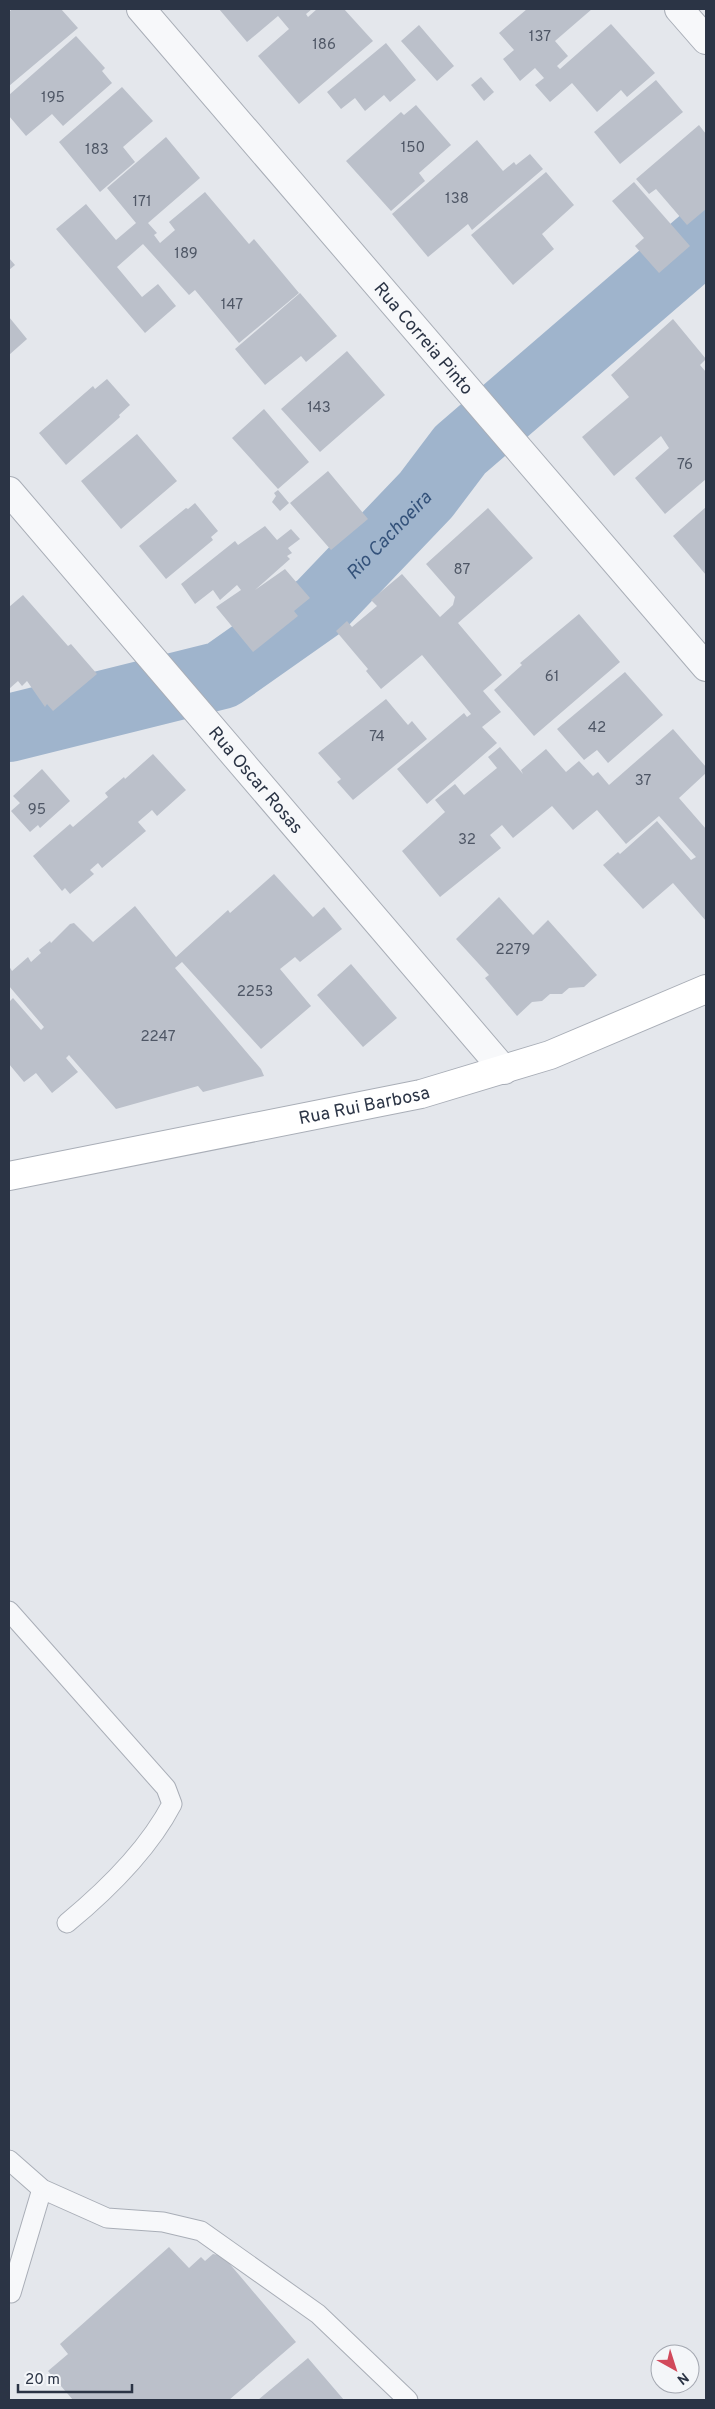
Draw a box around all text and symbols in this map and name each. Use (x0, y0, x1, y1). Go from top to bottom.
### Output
house number: 137 (529, 28, 551, 47)
house number: 186 (312, 36, 336, 55)
house number: 195 (41, 89, 65, 108)
house number: 150 (401, 139, 425, 158)
house number: 183 (85, 141, 109, 160)
house number: 138 (445, 190, 469, 209)
house number: 171 (132, 193, 152, 212)
house number: 189 (174, 245, 198, 264)
street label: Rua Correia Pinto (368, 278, 477, 400)
house number: 147 (221, 296, 243, 315)
house number: 143 (307, 399, 331, 418)
house number: 76 (677, 456, 693, 475)
water label: Rio Cachoeira (342, 486, 438, 585)
house number: 87 (454, 561, 471, 580)
house number: 61 (545, 668, 559, 687)
house number: 42 (588, 719, 606, 738)
street label: Rua Oscar Rosas (203, 722, 307, 839)
house number: 74 (369, 728, 385, 747)
house number: 37 (635, 772, 652, 791)
house number: 95 (28, 801, 46, 820)
house number: 32 (458, 831, 476, 850)
house number: 2279 (496, 941, 531, 960)
house number: 2253 (237, 983, 273, 1002)
house number: 2247 (140, 1028, 176, 1047)
street label: Rua Rui Barbosa (297, 1082, 433, 1131)
north arrow (650, 2344, 700, 2394)
scale bar (18, 2362, 131, 2394)
text: N (673, 2368, 691, 2388)
text: 20 m (25, 2371, 60, 2390)

